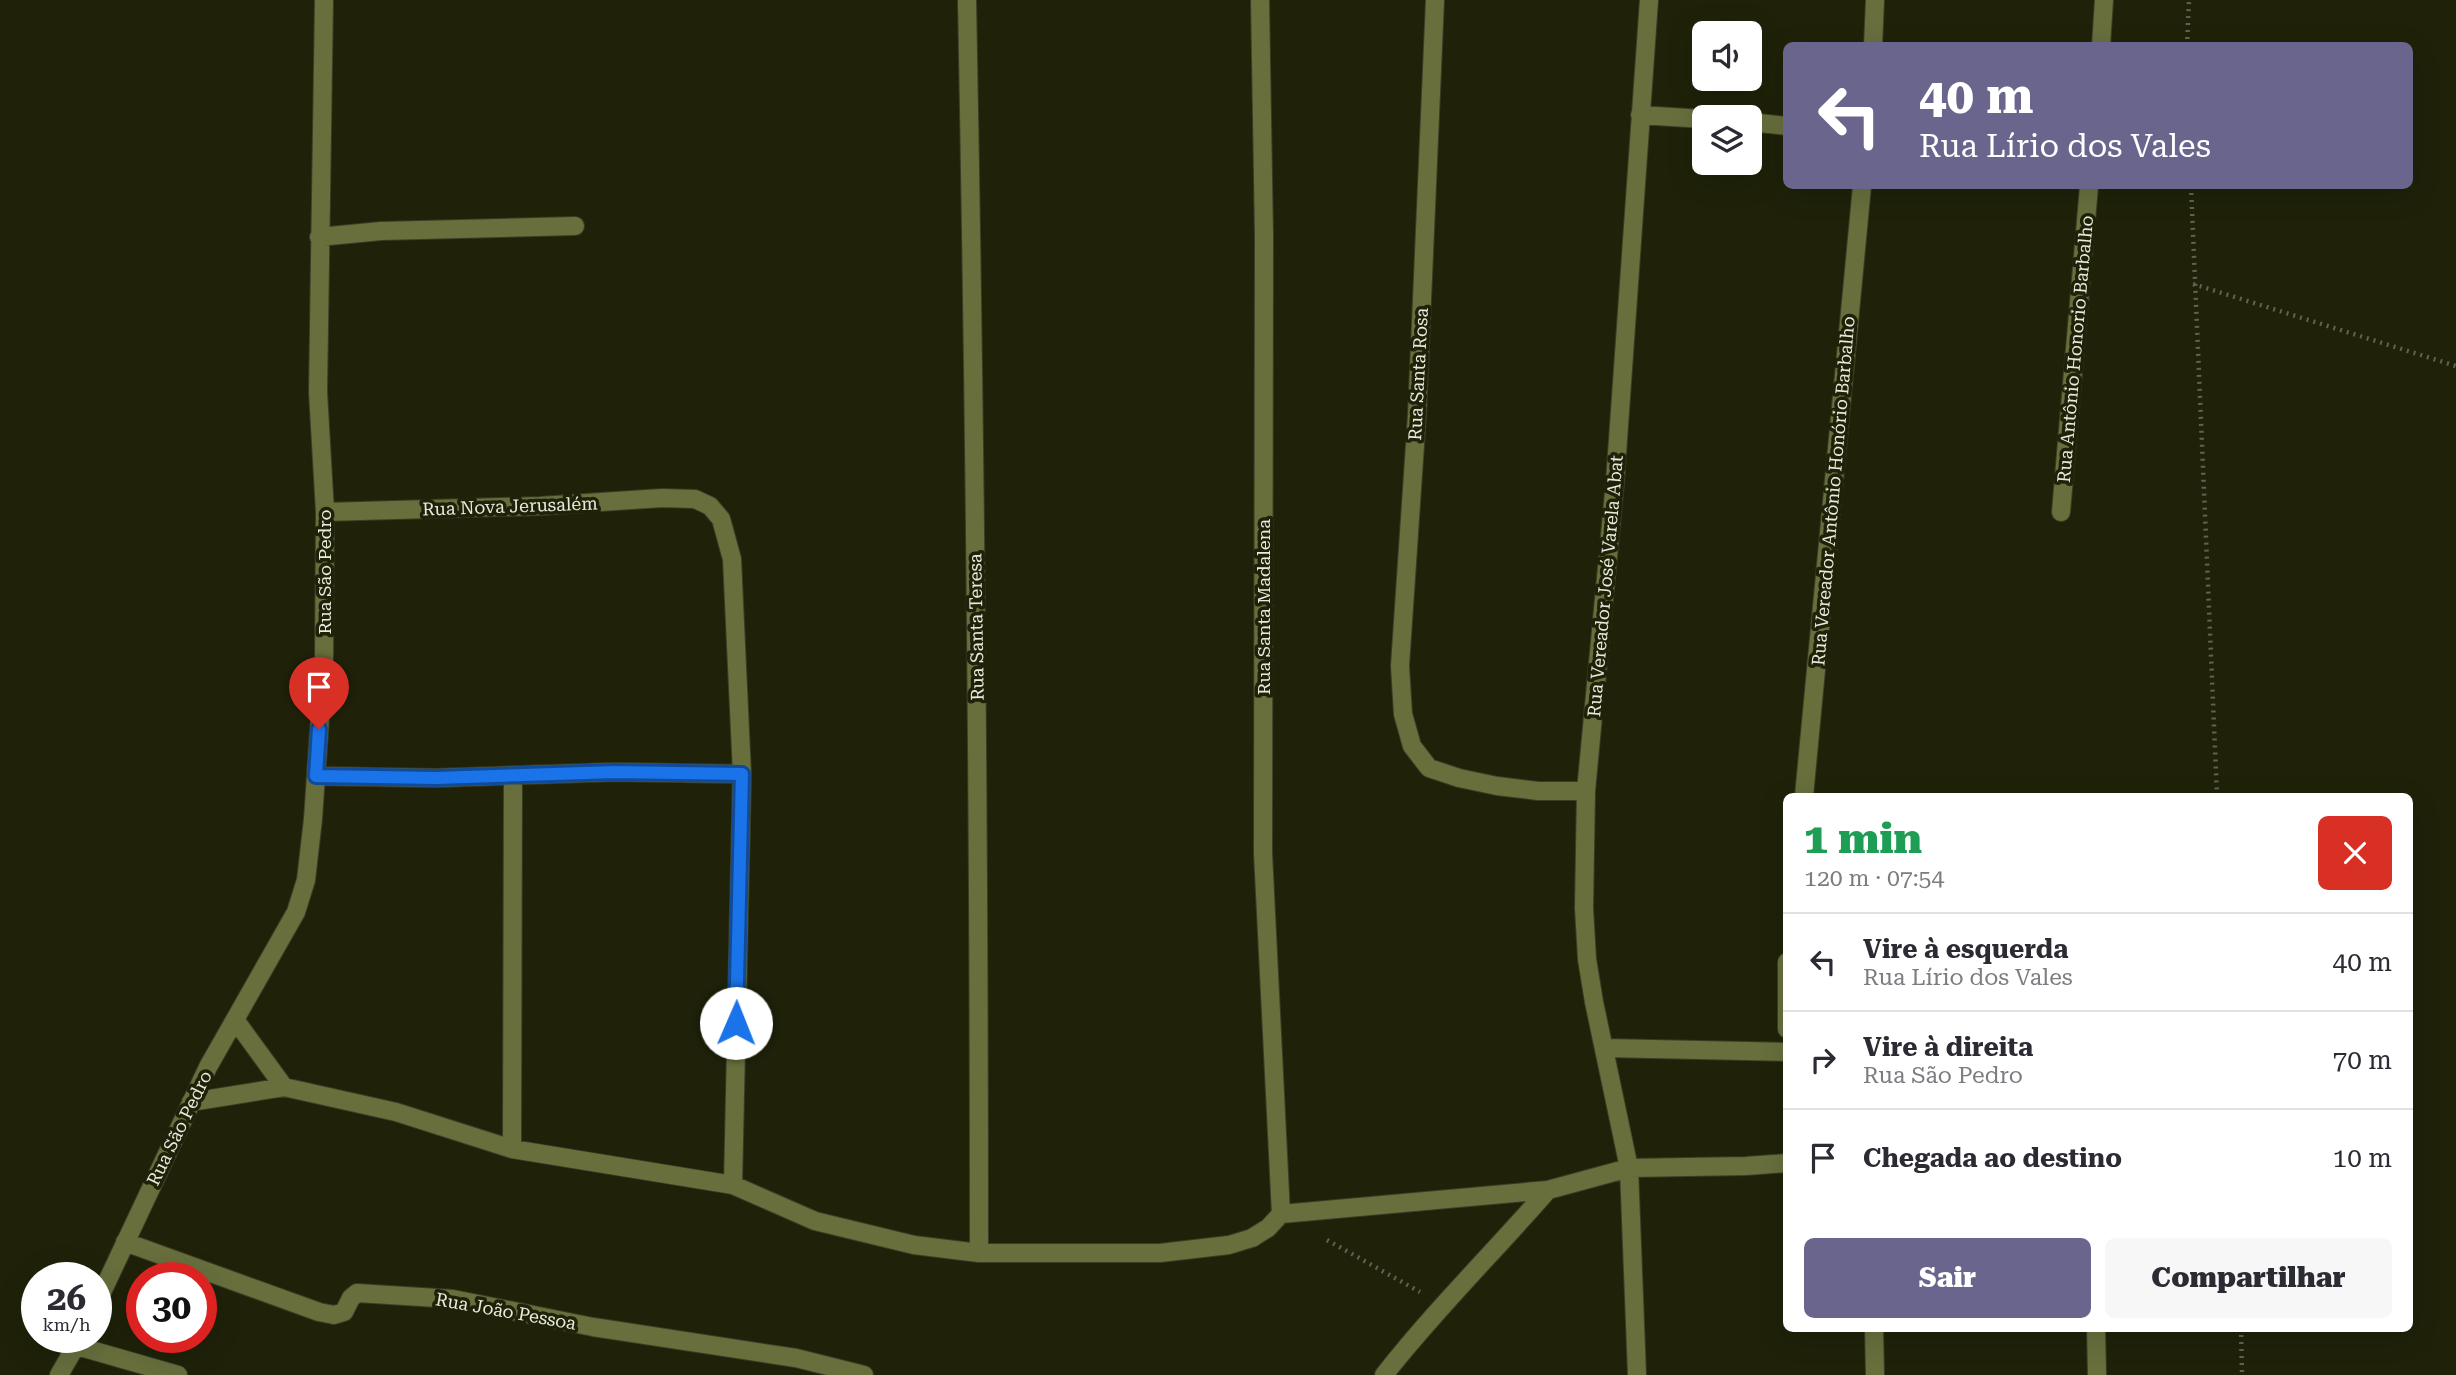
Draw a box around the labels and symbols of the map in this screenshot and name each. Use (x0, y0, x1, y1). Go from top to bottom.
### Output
street label: Rua Antônio Honorio Barbalho (2053, 214, 2097, 484)
street label: Rua Santa Rosa (1404, 307, 1432, 441)
street label: Rua Vereador Antônio Honório Barbalho (1807, 315, 1859, 667)
street label: Rua Vereador José Varela Abat (1583, 454, 1627, 718)
street label: Rua Nova Jerusalém (422, 492, 598, 520)
street label: Rua São Pedro (314, 509, 335, 635)
street label: Rua Santa Madalena (1253, 519, 1274, 695)
street label: Rua Santa Teresa (964, 553, 988, 701)
pin (289, 657, 349, 729)
position arrow (699, 986, 773, 1060)
street label: Rua São Pedro (142, 1067, 216, 1189)
speed limit sign: 30 (126, 1262, 217, 1353)
street label: Rua João Pessoa (434, 1288, 578, 1334)

